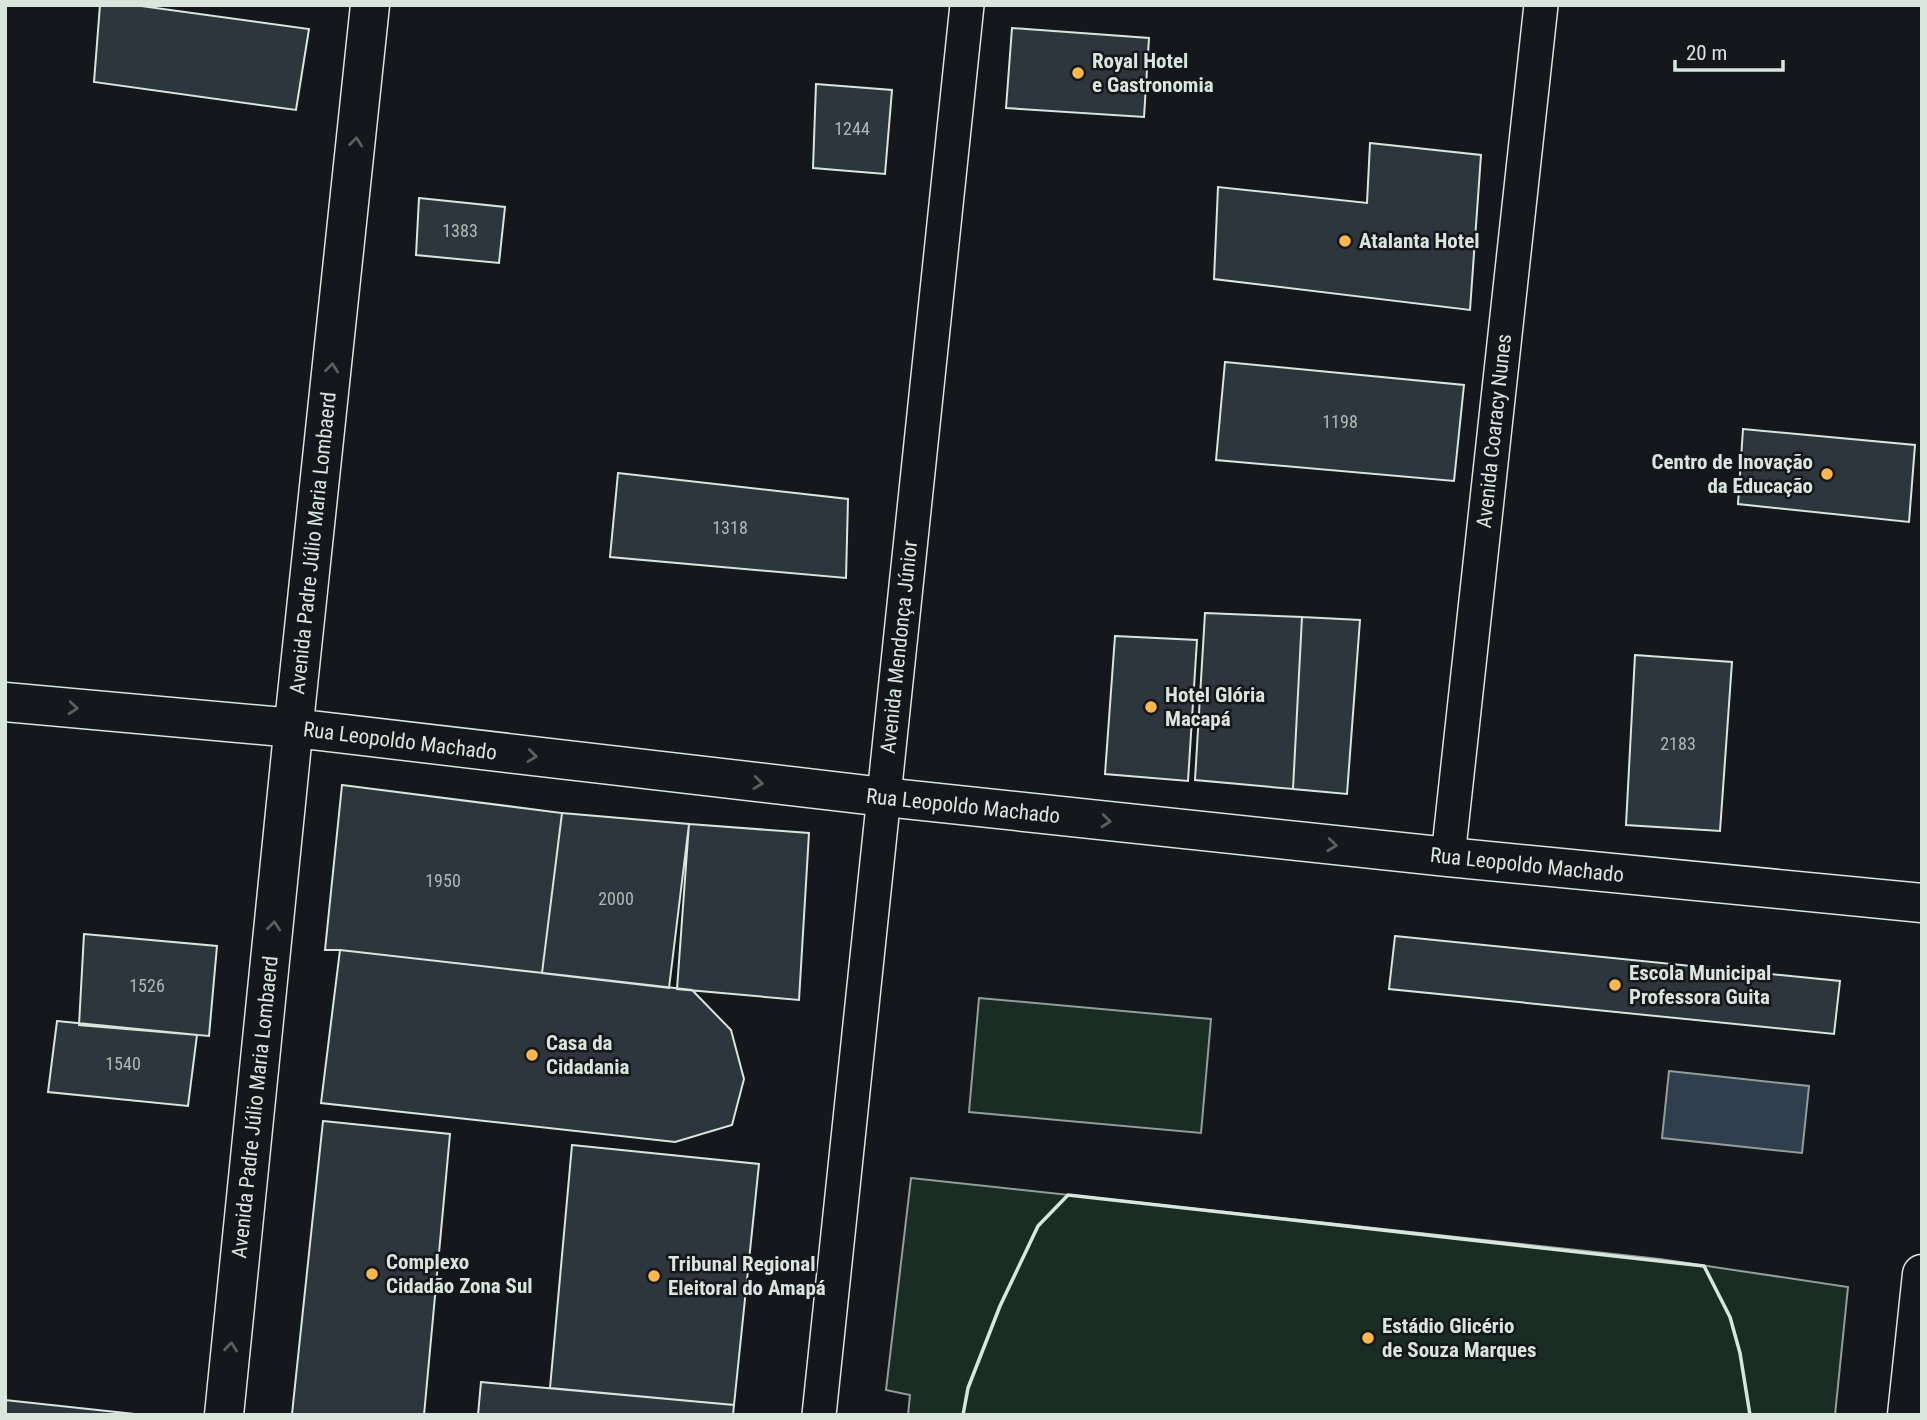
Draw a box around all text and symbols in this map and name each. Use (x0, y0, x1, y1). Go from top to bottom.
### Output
scale bar (1675, 28, 1784, 72)
text: 20 m (1686, 41, 1727, 65)
place label: Royal Hotel e Gastronomia (1092, 49, 1214, 97)
marker: Royal Hotel e Gastronomia (1070, 65, 1086, 81)
house number: 1244 (834, 118, 870, 139)
one-way arrow (348, 136, 363, 148)
house number: 1383 (442, 220, 478, 241)
place label: Atalanta Hotel (1359, 229, 1480, 253)
marker: Atalanta Hotel (1337, 233, 1353, 249)
street label: Avenida Coaracy Nunes (1472, 333, 1516, 529)
one-way arrow (324, 362, 339, 374)
street label: Avenida Padre Júlio Maria Lombaerd (285, 391, 341, 695)
house number: 1198 (1322, 411, 1358, 432)
place label: Centro de Inovação da Educação (1652, 450, 1813, 498)
marker: Centro de Inovação da Educação (1819, 466, 1835, 482)
house number: 1318 (712, 517, 748, 538)
street label: Avenida Mendonça Júnior (876, 539, 922, 755)
place label: Hotel Glória Macapá (1165, 683, 1265, 731)
marker: Hotel Glória Macapá (1143, 699, 1159, 715)
one-way arrow (67, 701, 79, 716)
street label: Rua Leopoldo Machado (302, 717, 498, 765)
house number: 2183 (1660, 733, 1696, 754)
one-way arrow (526, 749, 538, 764)
one-way arrow (752, 775, 764, 790)
street label: Rua Leopoldo Machado (865, 784, 1061, 828)
one-way arrow (1101, 813, 1112, 828)
one-way arrow (1326, 837, 1338, 852)
street label: Rua Leopoldo Machado (1429, 843, 1625, 887)
house number: 1950 (425, 870, 461, 891)
house number: 2000 (598, 888, 634, 909)
one-way arrow (266, 920, 281, 931)
street label: Avenida Padre Júlio Maria Lombaerd (227, 955, 283, 1259)
place label: Escola Municipal Professora Guita (1629, 961, 1771, 1009)
house number: 1526 (129, 975, 165, 996)
marker: Escola Municipal Professora Guita (1607, 977, 1623, 993)
place label: Casa da Cidadania (546, 1031, 629, 1079)
marker: Casa da Cidadania (524, 1047, 540, 1063)
house number: 1540 (105, 1053, 141, 1074)
place label: Complexo Cidadão Zona Sul (386, 1250, 533, 1298)
place label: Tribunal Regional Eleitoral do Amapá (668, 1252, 826, 1300)
marker: Complexo Cidadão Zona Sul (364, 1266, 380, 1282)
marker: Tribunal Regional Eleitoral do Amapá (646, 1268, 662, 1284)
place label: Estádio Glicério de Souza Marques (1382, 1314, 1537, 1362)
marker: Estádio Glicério de Souza Marques (1360, 1330, 1376, 1346)
one-way arrow (223, 1341, 238, 1353)

